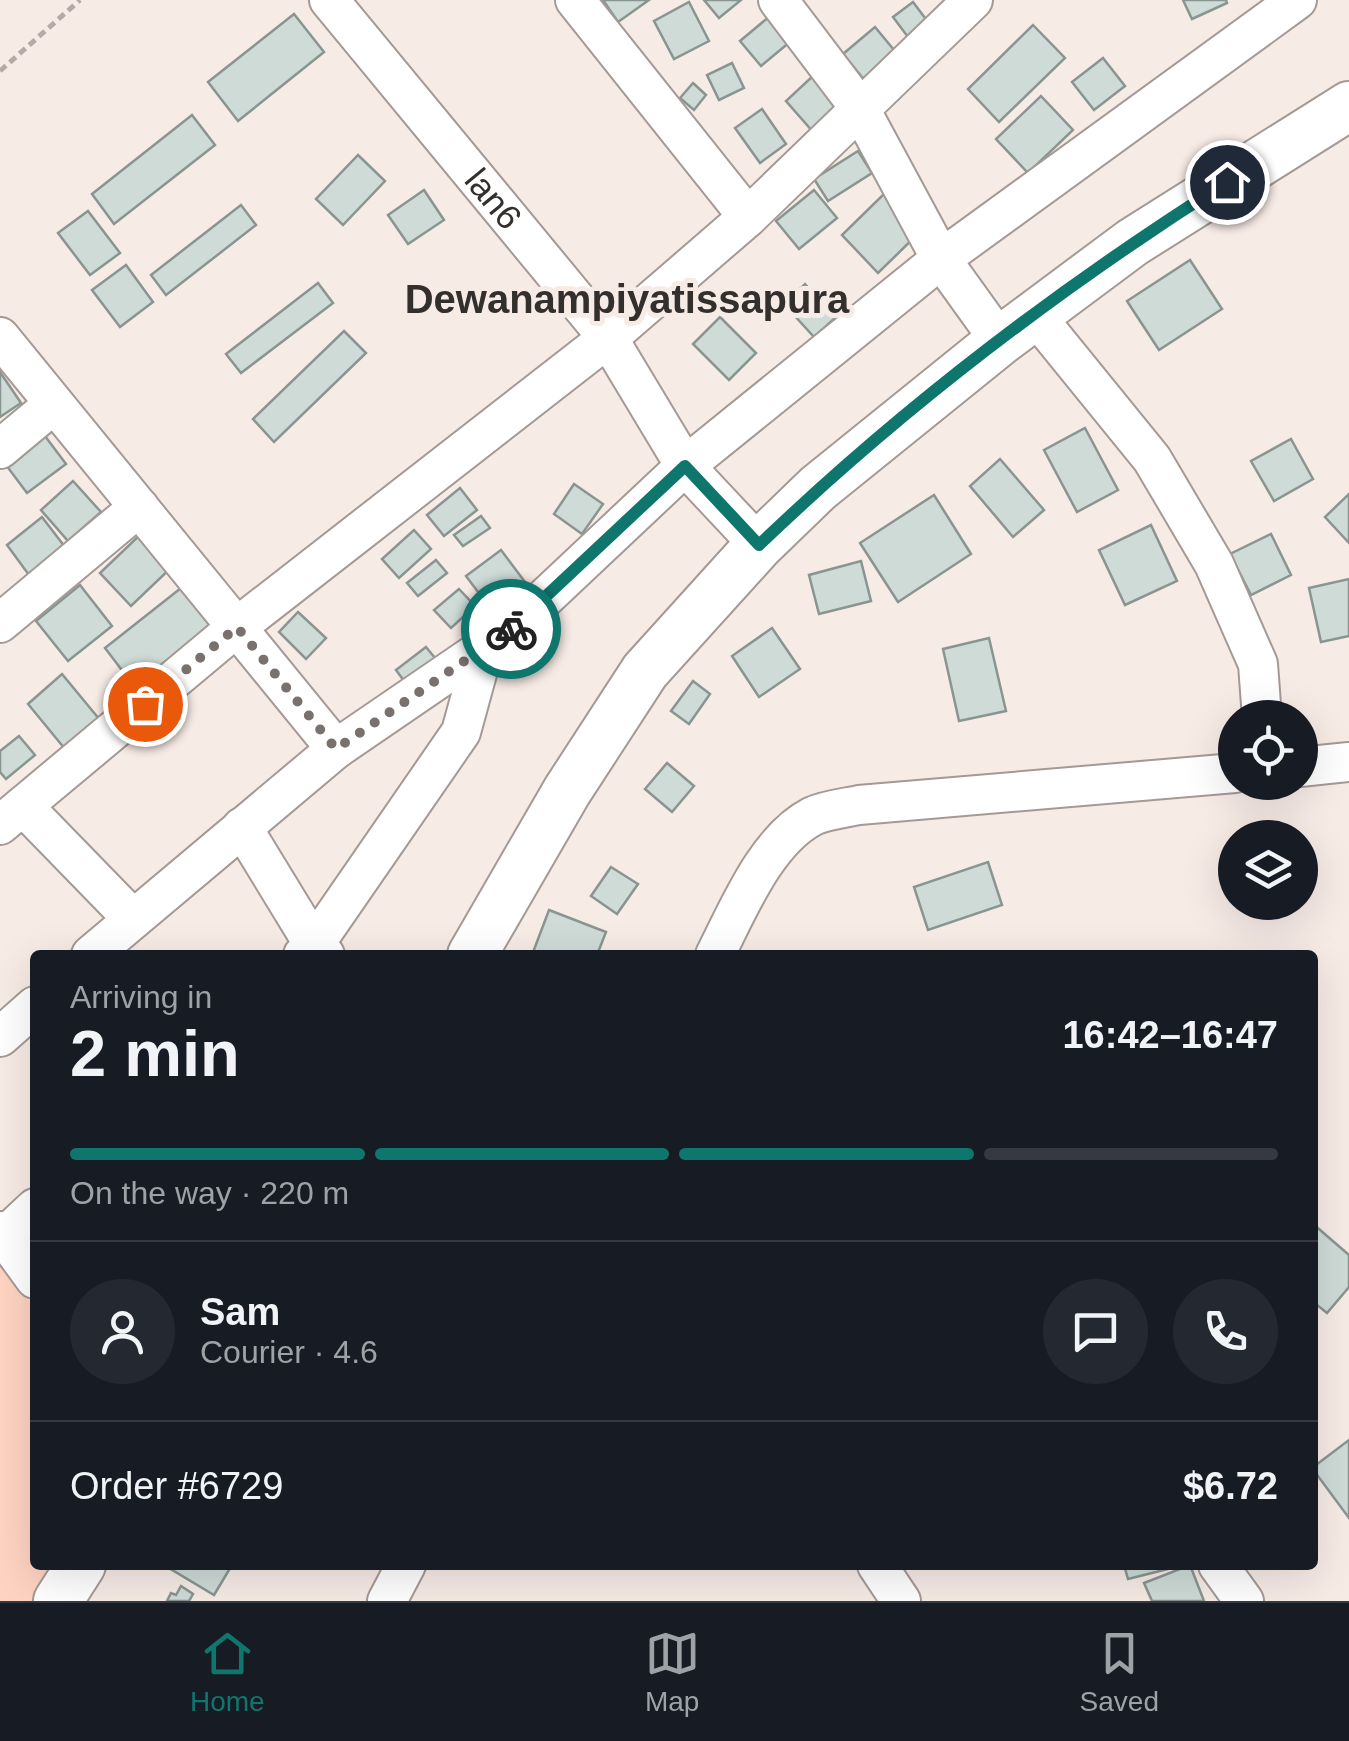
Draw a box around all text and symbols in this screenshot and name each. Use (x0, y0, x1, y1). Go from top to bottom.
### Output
pin (1185, 140, 1270, 225)
icon: home (1200, 155, 1255, 210)
street label: lan6 (458, 161, 530, 237)
district label: Dewanampiyatissapura (405, 277, 850, 321)
courier (461, 579, 561, 679)
icon: bike (484, 602, 539, 657)
pin (103, 662, 188, 747)
icon: bag (118, 677, 173, 732)
map controls (1218, 700, 1318, 920)
button: locate (1218, 700, 1318, 800)
button: layers (1218, 820, 1318, 920)
text: Arriving in (70, 979, 212, 1015)
text: 16:42–16:47 (1062, 1014, 1278, 1056)
text: 2 min (70, 1017, 240, 1090)
text: On the way · 220 m (70, 1175, 349, 1211)
button: person (70, 1279, 175, 1384)
button: chat (1043, 1279, 1148, 1384)
button: phone (1173, 1279, 1278, 1384)
text: Sam (200, 1291, 280, 1333)
text: Courier · 4.6 (200, 1334, 378, 1370)
text: Order #6729 (70, 1465, 283, 1507)
text: $6.72 (1183, 1465, 1278, 1507)
tab: Home (190, 1626, 265, 1718)
tab: Map (645, 1626, 700, 1718)
tab: Saved (1080, 1626, 1159, 1718)

